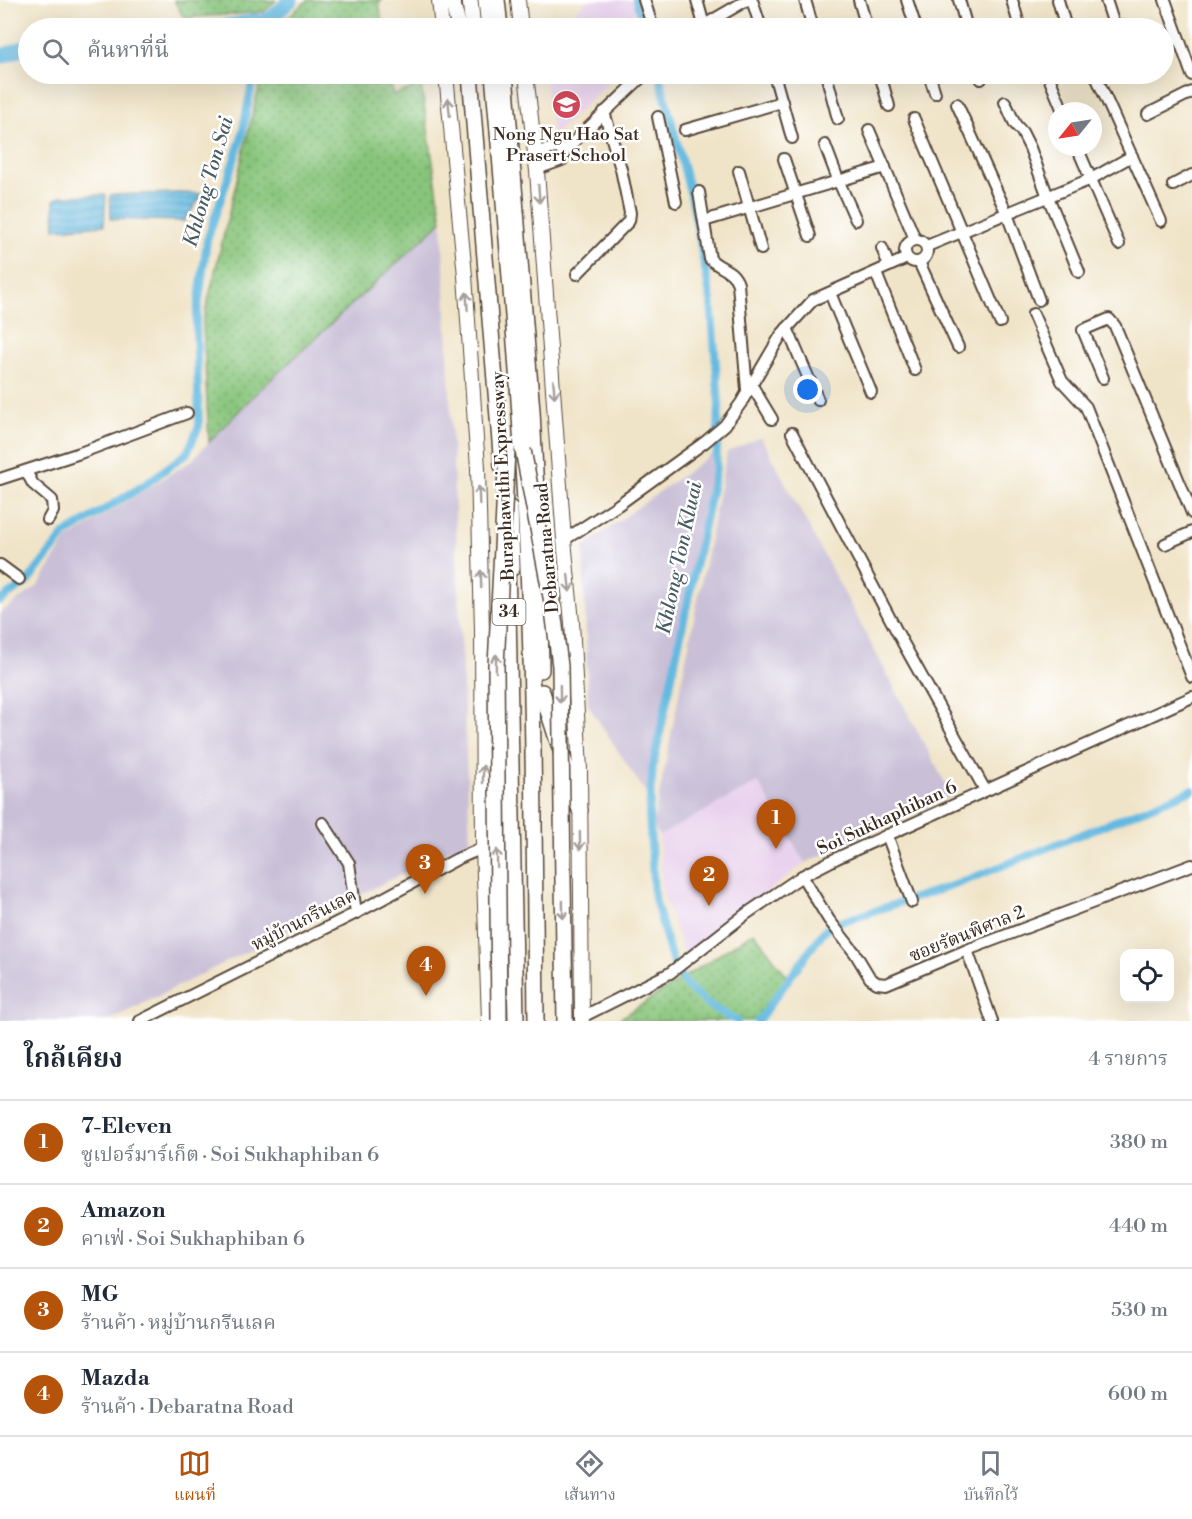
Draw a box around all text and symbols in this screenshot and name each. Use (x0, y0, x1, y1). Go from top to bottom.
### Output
search box (18, 18, 1174, 84)
icon: search (39, 35, 72, 68)
text: ค้นหาที่นี่ (87, 37, 169, 64)
school or university icon: Nong Ngu Hao Sat Prasert School (550, 89, 582, 121)
one-way arrow (443, 97, 454, 117)
north arrow (1048, 102, 1102, 156)
water label: Khlong Ton Sai (178, 113, 240, 250)
place label: Nong Ngu Hao Sat Prasert School (493, 123, 640, 167)
one-way arrow (534, 184, 545, 204)
one-way arrow (461, 291, 472, 311)
street label: Buraphawithi Expressway (486, 370, 520, 582)
your location (793, 375, 822, 404)
one-way arrow (549, 378, 560, 398)
water label: Khlong Ton Kluai (652, 479, 709, 637)
street label: Debaratna Road (530, 481, 564, 614)
one-way arrow (473, 486, 484, 506)
one-way arrow (476, 569, 487, 589)
one-way arrow (563, 573, 574, 593)
road number: 34 (492, 599, 526, 625)
one-way arrow (490, 653, 502, 673)
one-way arrow (554, 683, 566, 703)
one-way arrow (477, 764, 489, 784)
street label: Soi Sukhaphiban 6 (813, 775, 961, 860)
pin: 1 (756, 800, 796, 849)
one-way arrow (575, 830, 586, 850)
pin: 3 (406, 844, 444, 894)
one-way arrow (491, 848, 503, 868)
pin: 2 (690, 856, 728, 906)
street label: หมู่บ้านกรีนเลค (247, 884, 361, 956)
one-way arrow (557, 899, 569, 919)
street label: ซอยรัตนพิศาล 2 (906, 900, 1028, 968)
pin: 4 (406, 946, 446, 996)
map controls (1120, 949, 1174, 1003)
button: locate (1120, 949, 1174, 1003)
text: ใกล้เคียง (24, 1043, 123, 1075)
text: 4 รายการ (1088, 1047, 1168, 1072)
text: 7-Eleven (81, 1113, 172, 1140)
text: 1 (39, 1130, 48, 1155)
text: 380 m (1110, 1130, 1168, 1155)
text: ซูเปอร์มาร์เก็ต · Soi Sukhaphiban 6 (81, 1143, 379, 1168)
text: Amazon (81, 1197, 166, 1224)
text: 2 (37, 1214, 50, 1239)
text: 440 m (1109, 1214, 1168, 1239)
text: คาเฟ่ · Soi Sukhaphiban 6 (81, 1227, 305, 1252)
text: MG (81, 1281, 119, 1308)
text: 3 (37, 1298, 50, 1323)
text: 530 m (1111, 1298, 1168, 1323)
text: ร้านค้า · หมู่บ้านกรีนเลค (81, 1311, 276, 1336)
text: Mazda (81, 1365, 150, 1392)
text: 4 (37, 1382, 50, 1407)
text: 600 m (1108, 1382, 1168, 1407)
text: ร้านค้า · Debaratna Road (81, 1395, 294, 1420)
tab: แผนที่ (174, 1447, 216, 1509)
tab: เส้นทาง (564, 1447, 616, 1509)
tab: บันทึกไว้ (964, 1447, 1018, 1509)

